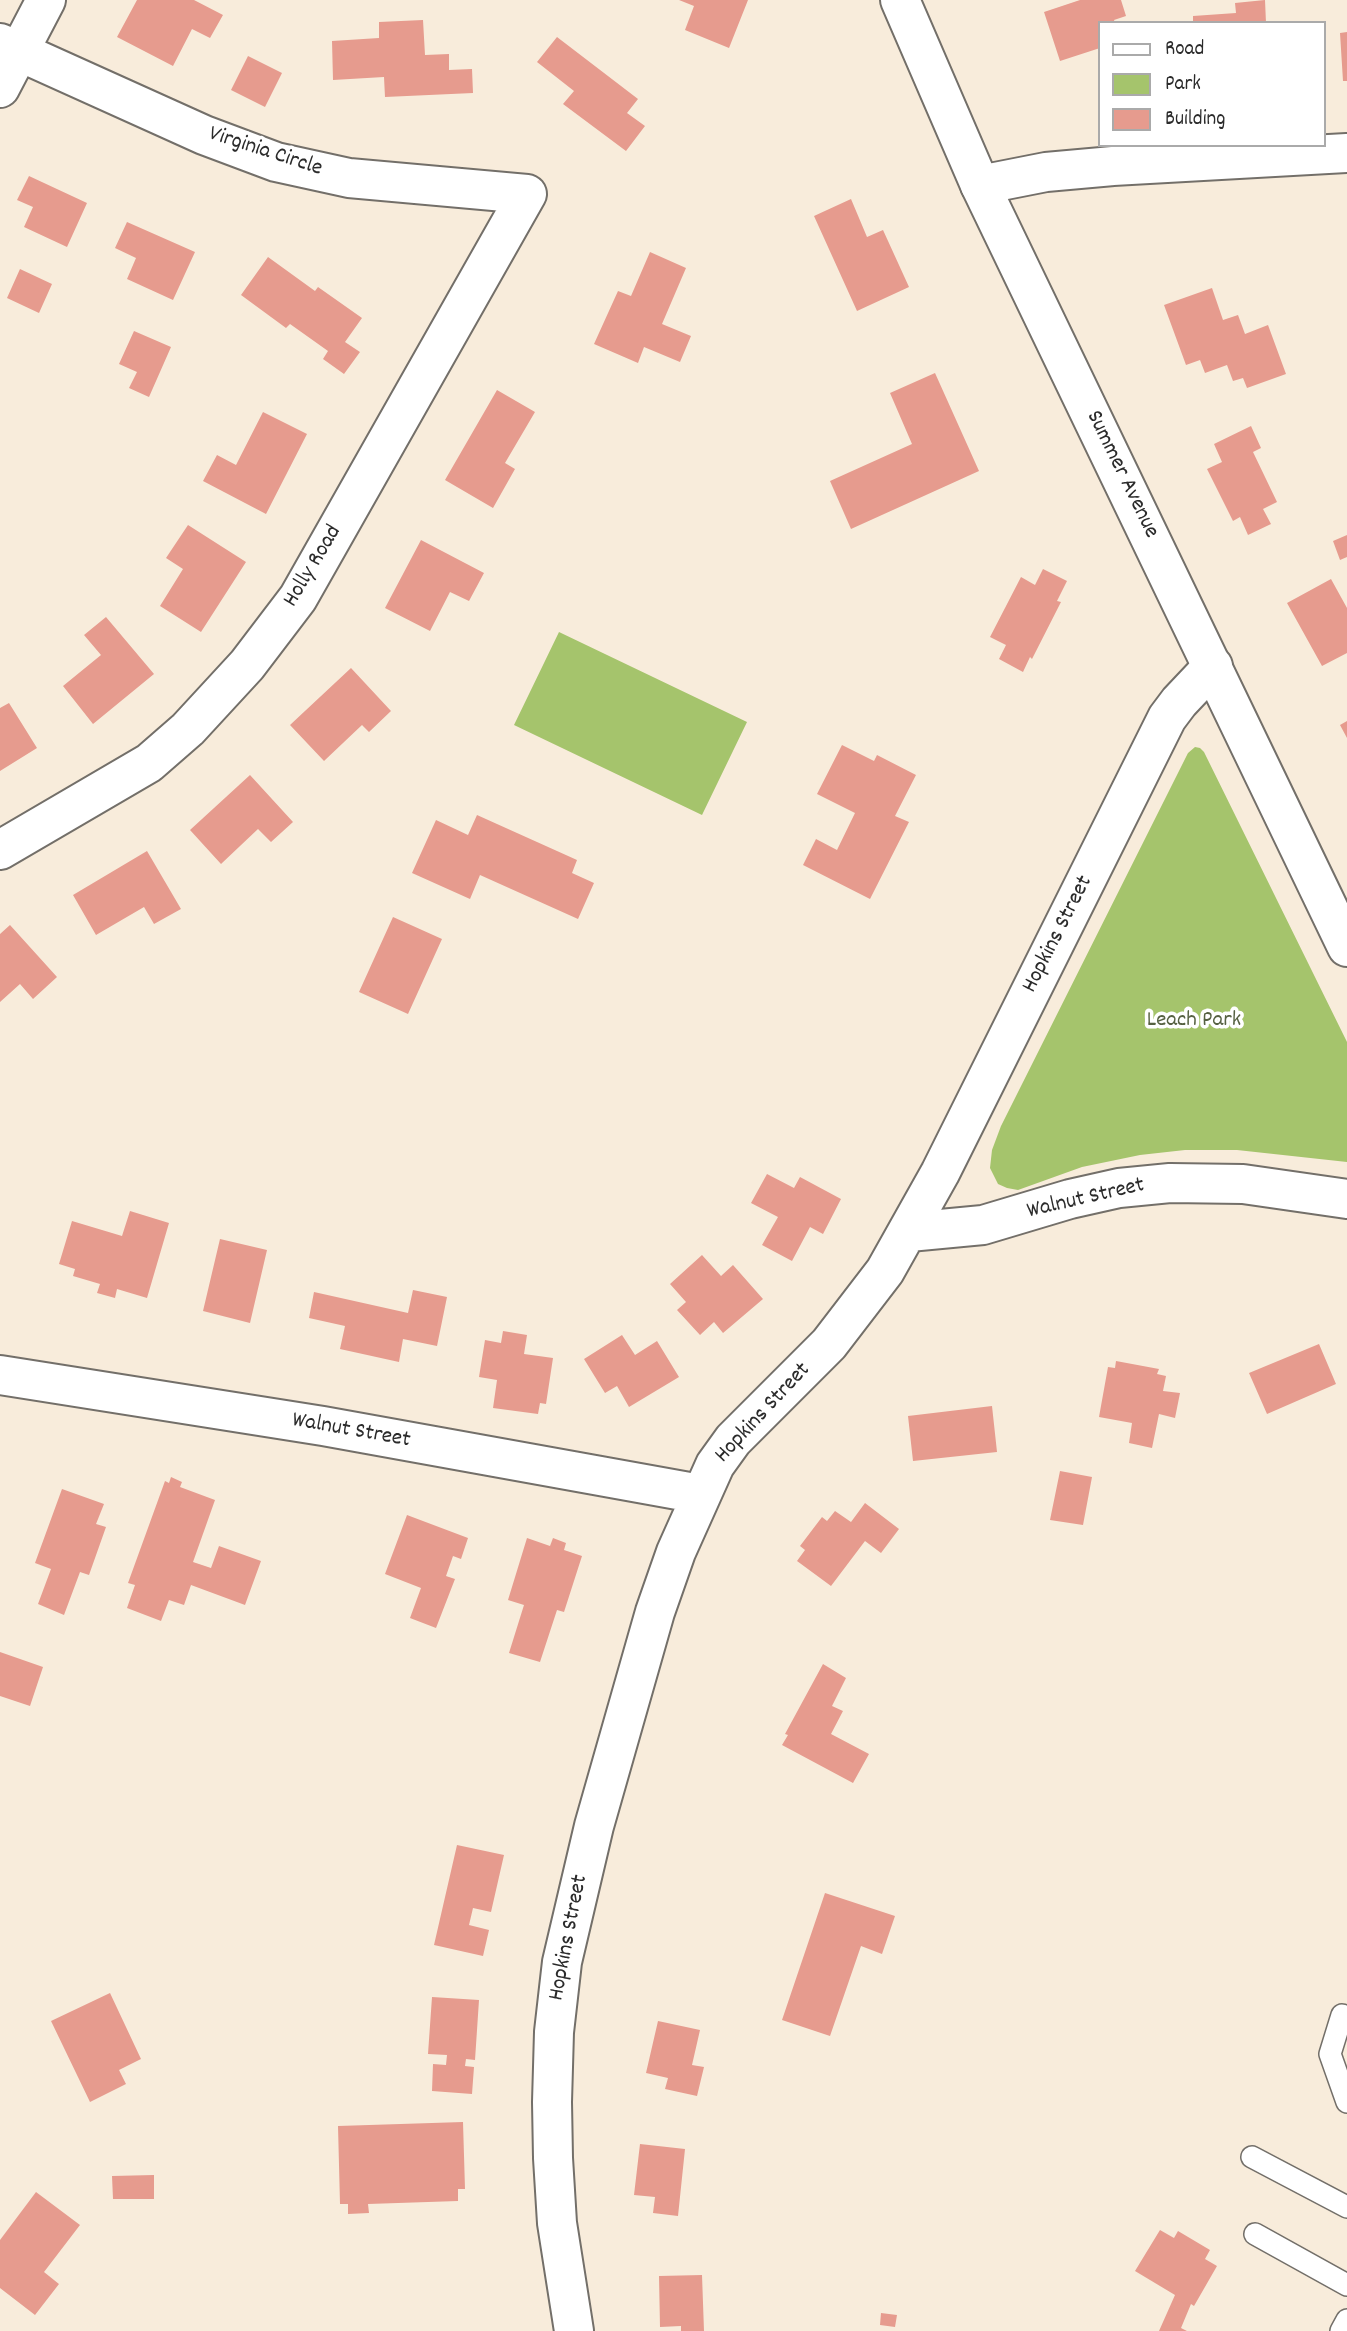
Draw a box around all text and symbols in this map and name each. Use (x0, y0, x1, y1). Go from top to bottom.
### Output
legend (1098, 21, 1326, 147)
text: Road (1165, 35, 1204, 65)
text: Park (1165, 70, 1201, 100)
text: Building (1165, 105, 1225, 135)
street label: Virginia Circle (205, 122, 325, 184)
street label: Summer Avenue (1078, 407, 1164, 543)
street label: Holly Road (279, 521, 349, 613)
street label: Hopkins Street (1018, 872, 1100, 998)
park label: Leach Park (1147, 1008, 1241, 1036)
street label: Walnut Street (1025, 1173, 1147, 1227)
street label: Hopkins Street (710, 1358, 818, 1470)
street label: Walnut Street (290, 1408, 412, 1456)
street label: Hopkins Street (544, 1873, 596, 2003)

